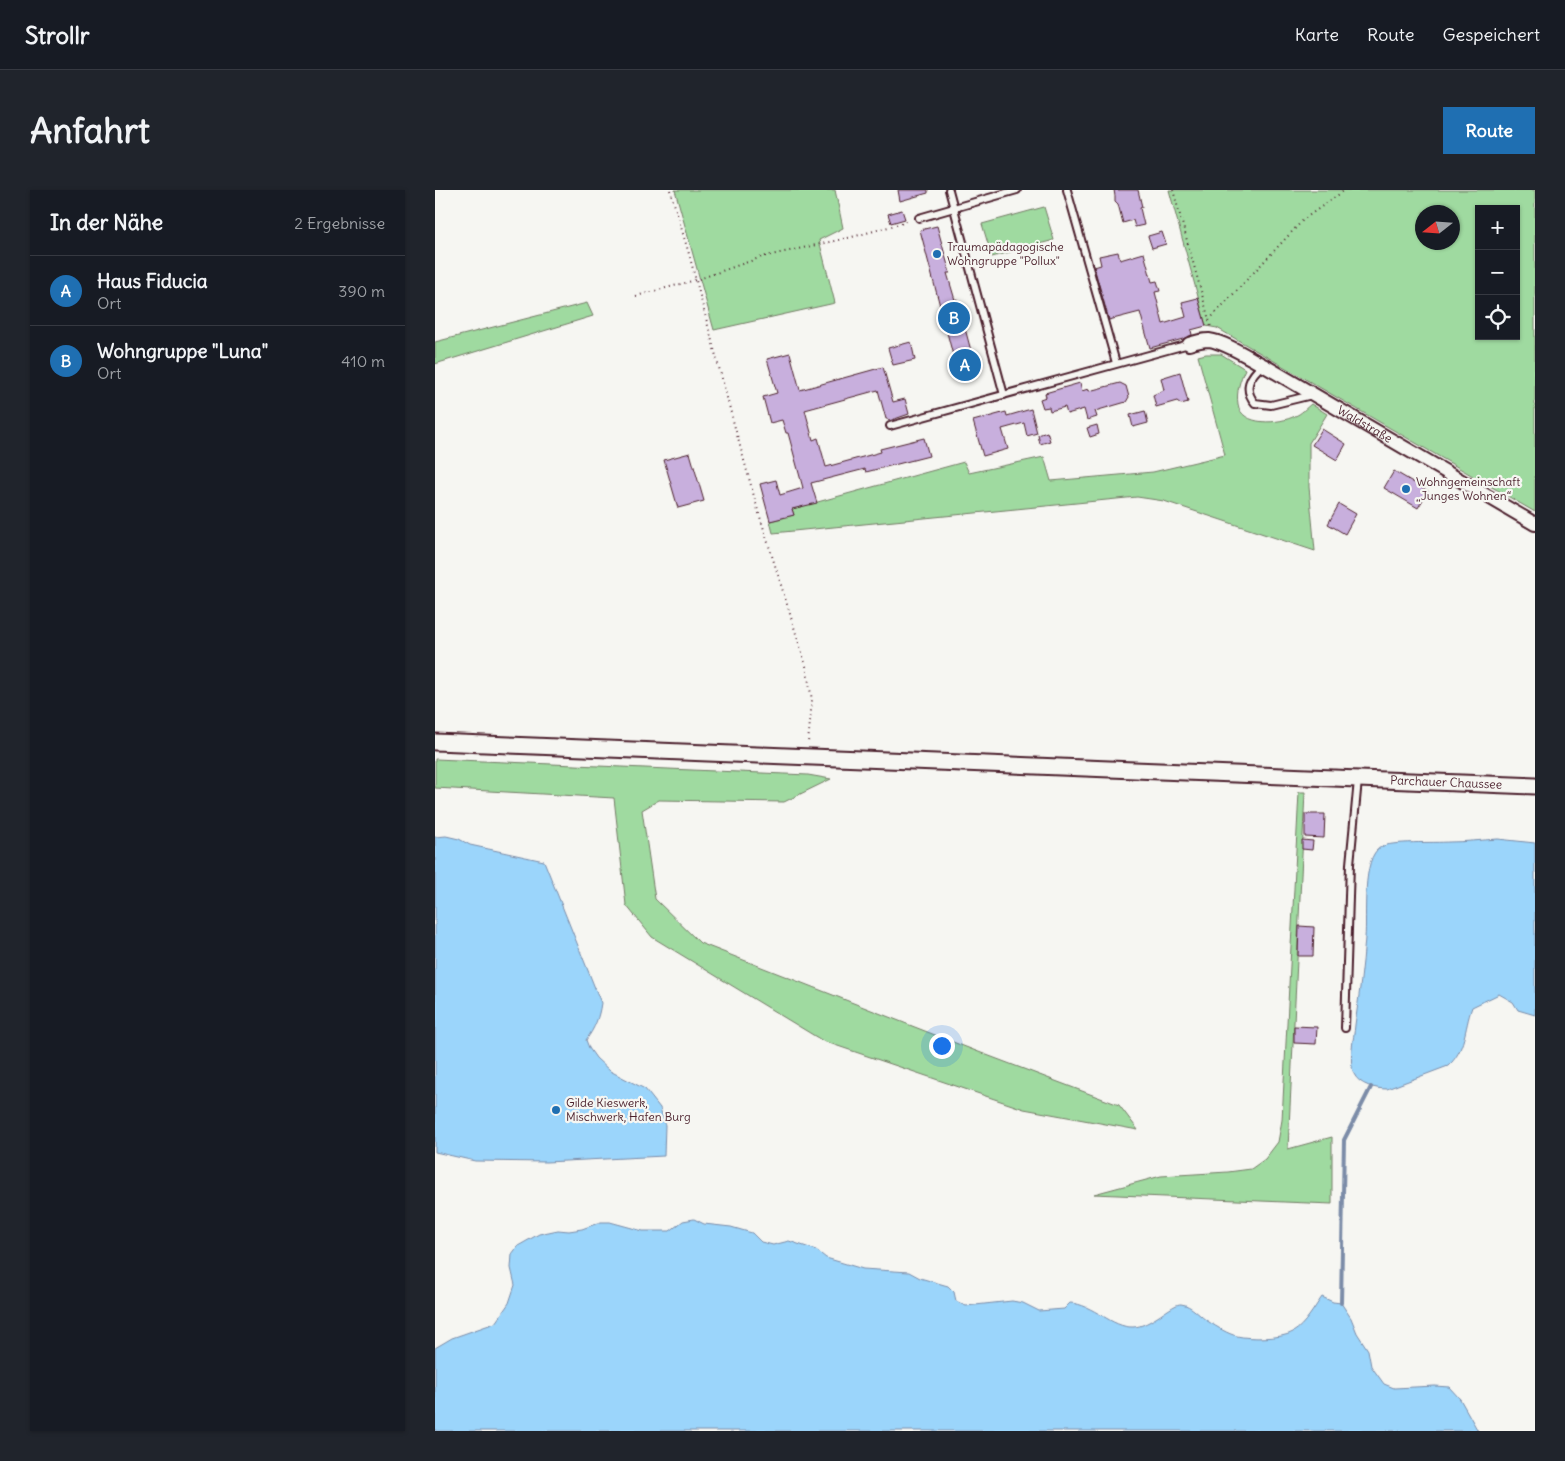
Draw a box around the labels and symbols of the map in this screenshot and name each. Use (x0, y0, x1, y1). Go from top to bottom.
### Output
north arrow (1415, 205, 1460, 250)
place label: Traumapädagogische Wohngruppe "Pollux" (947, 239, 1064, 268)
marker: Traumapädagogische Wohngruppe "Pollux" (931, 248, 943, 260)
pin: B (938, 299, 970, 337)
pin: A (949, 346, 981, 384)
street label: Waldstraße (1335, 402, 1395, 446)
place label: Wohngemeinschaft „Junges Wohnen“ (1416, 474, 1520, 503)
marker: Wohngemeinschaft „Junges Wohnen“ (1400, 483, 1412, 495)
street label: Parchauer Chaussee (1390, 772, 1503, 792)
your location (929, 1033, 955, 1059)
place label: Gilde Kieswerk, Mischwerk, Hafen Burg (566, 1095, 691, 1124)
marker: Gilde Kieswerk, Mischwerk, Hafen Burg (550, 1104, 562, 1116)

